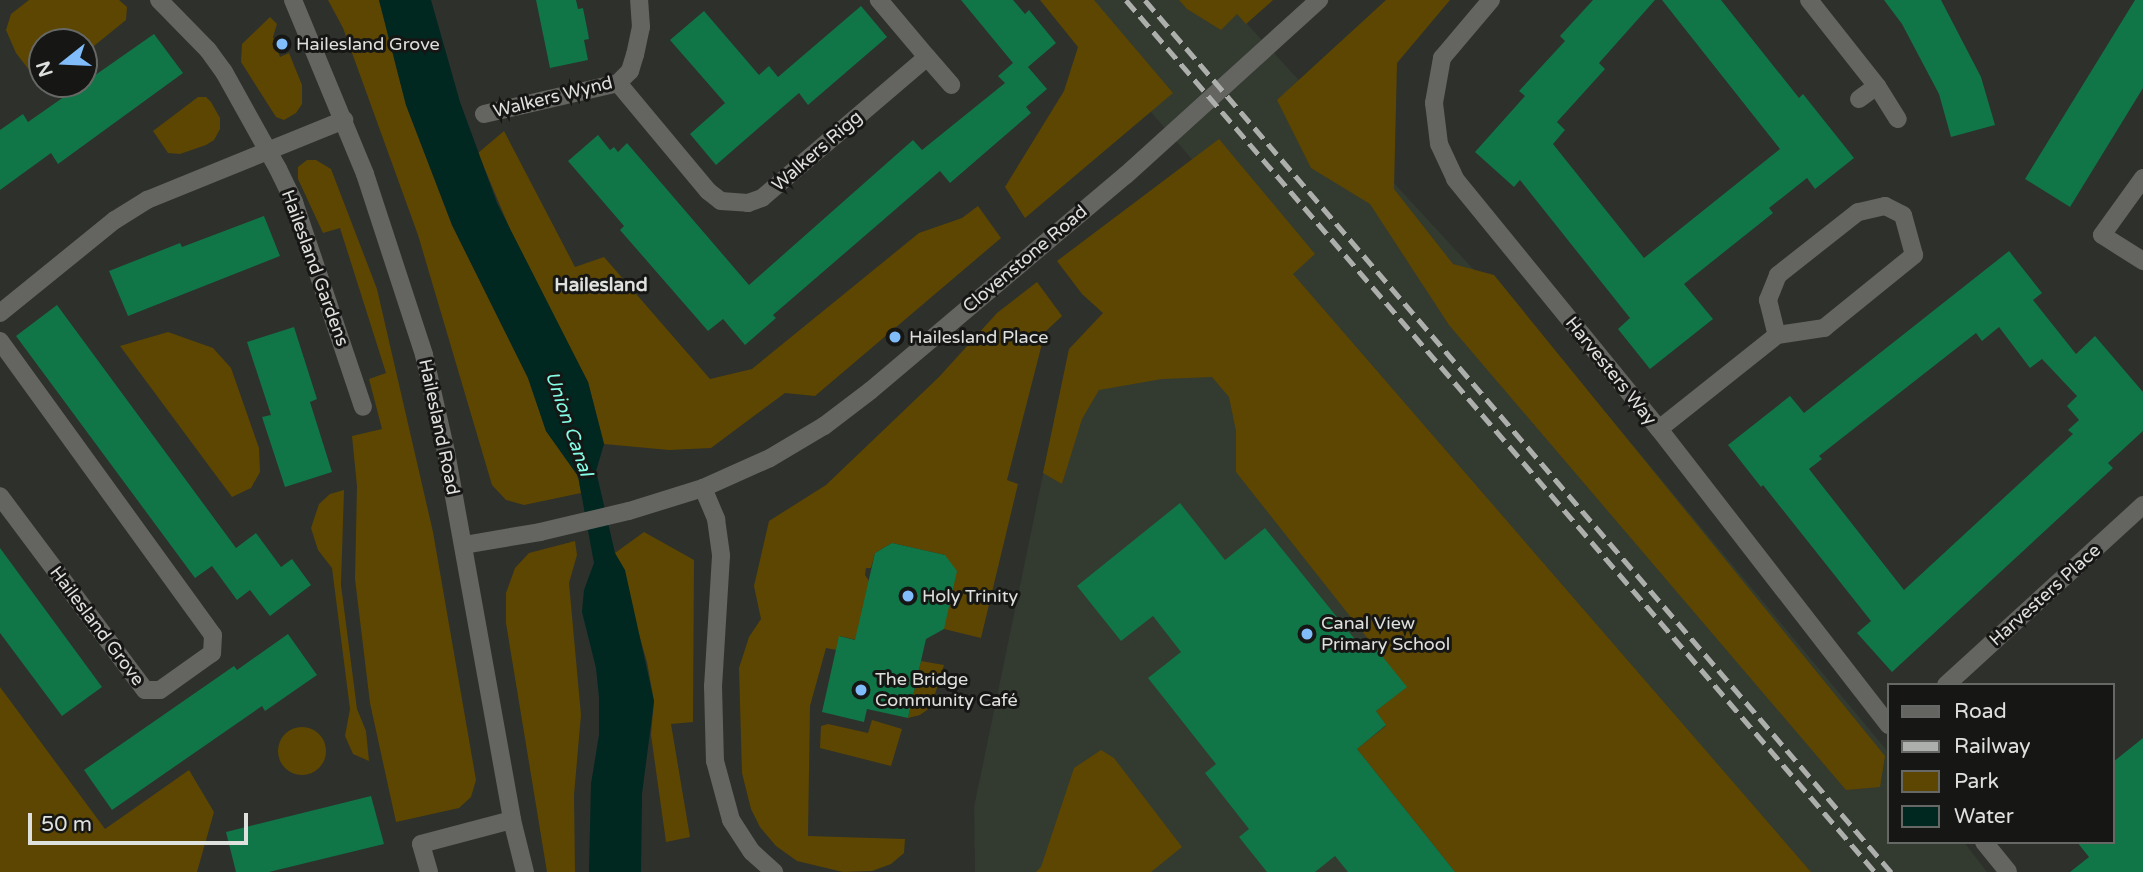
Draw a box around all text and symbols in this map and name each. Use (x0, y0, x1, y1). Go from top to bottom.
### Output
north arrow (28, 28, 98, 98)
place label: Hailesland Grove (296, 33, 440, 55)
marker: Hailesland Grove (274, 36, 290, 52)
text: N (32, 58, 58, 80)
street label: Walkers Wynd (491, 72, 615, 122)
street label: Walkers Rigg (768, 106, 866, 196)
street label: Hailesland Gardens (277, 187, 353, 349)
street label: Clovenstone Road (958, 201, 1092, 317)
district label: Hailesland (554, 275, 648, 297)
street label: Harvesters Way (1561, 313, 1661, 429)
place label: Hailesland Place (909, 326, 1048, 348)
marker: Hailesland Place (887, 329, 903, 345)
street label: Hailesland Road (414, 357, 464, 497)
water label: Union Canal (539, 369, 597, 479)
street label: Harvesters Place (1985, 539, 2105, 651)
street label: Hailesland Grove (45, 562, 149, 690)
place label: Holy Trinity (922, 585, 1018, 607)
marker: Holy Trinity (900, 588, 916, 604)
place label: Canal View Primary School (1321, 613, 1450, 656)
marker: Canal View Primary School (1299, 626, 1315, 642)
place label: The Bridge Community Café (875, 669, 1018, 712)
marker: The Bridge Community Café (853, 682, 869, 698)
legend (1888, 683, 2115, 844)
text: Road (1954, 699, 2007, 724)
text: Railway (1954, 734, 2031, 759)
text: Park (1954, 769, 1999, 794)
scale bar (32, 798, 252, 842)
text: Water (1954, 804, 2014, 829)
text: 50 m (41, 812, 92, 837)

